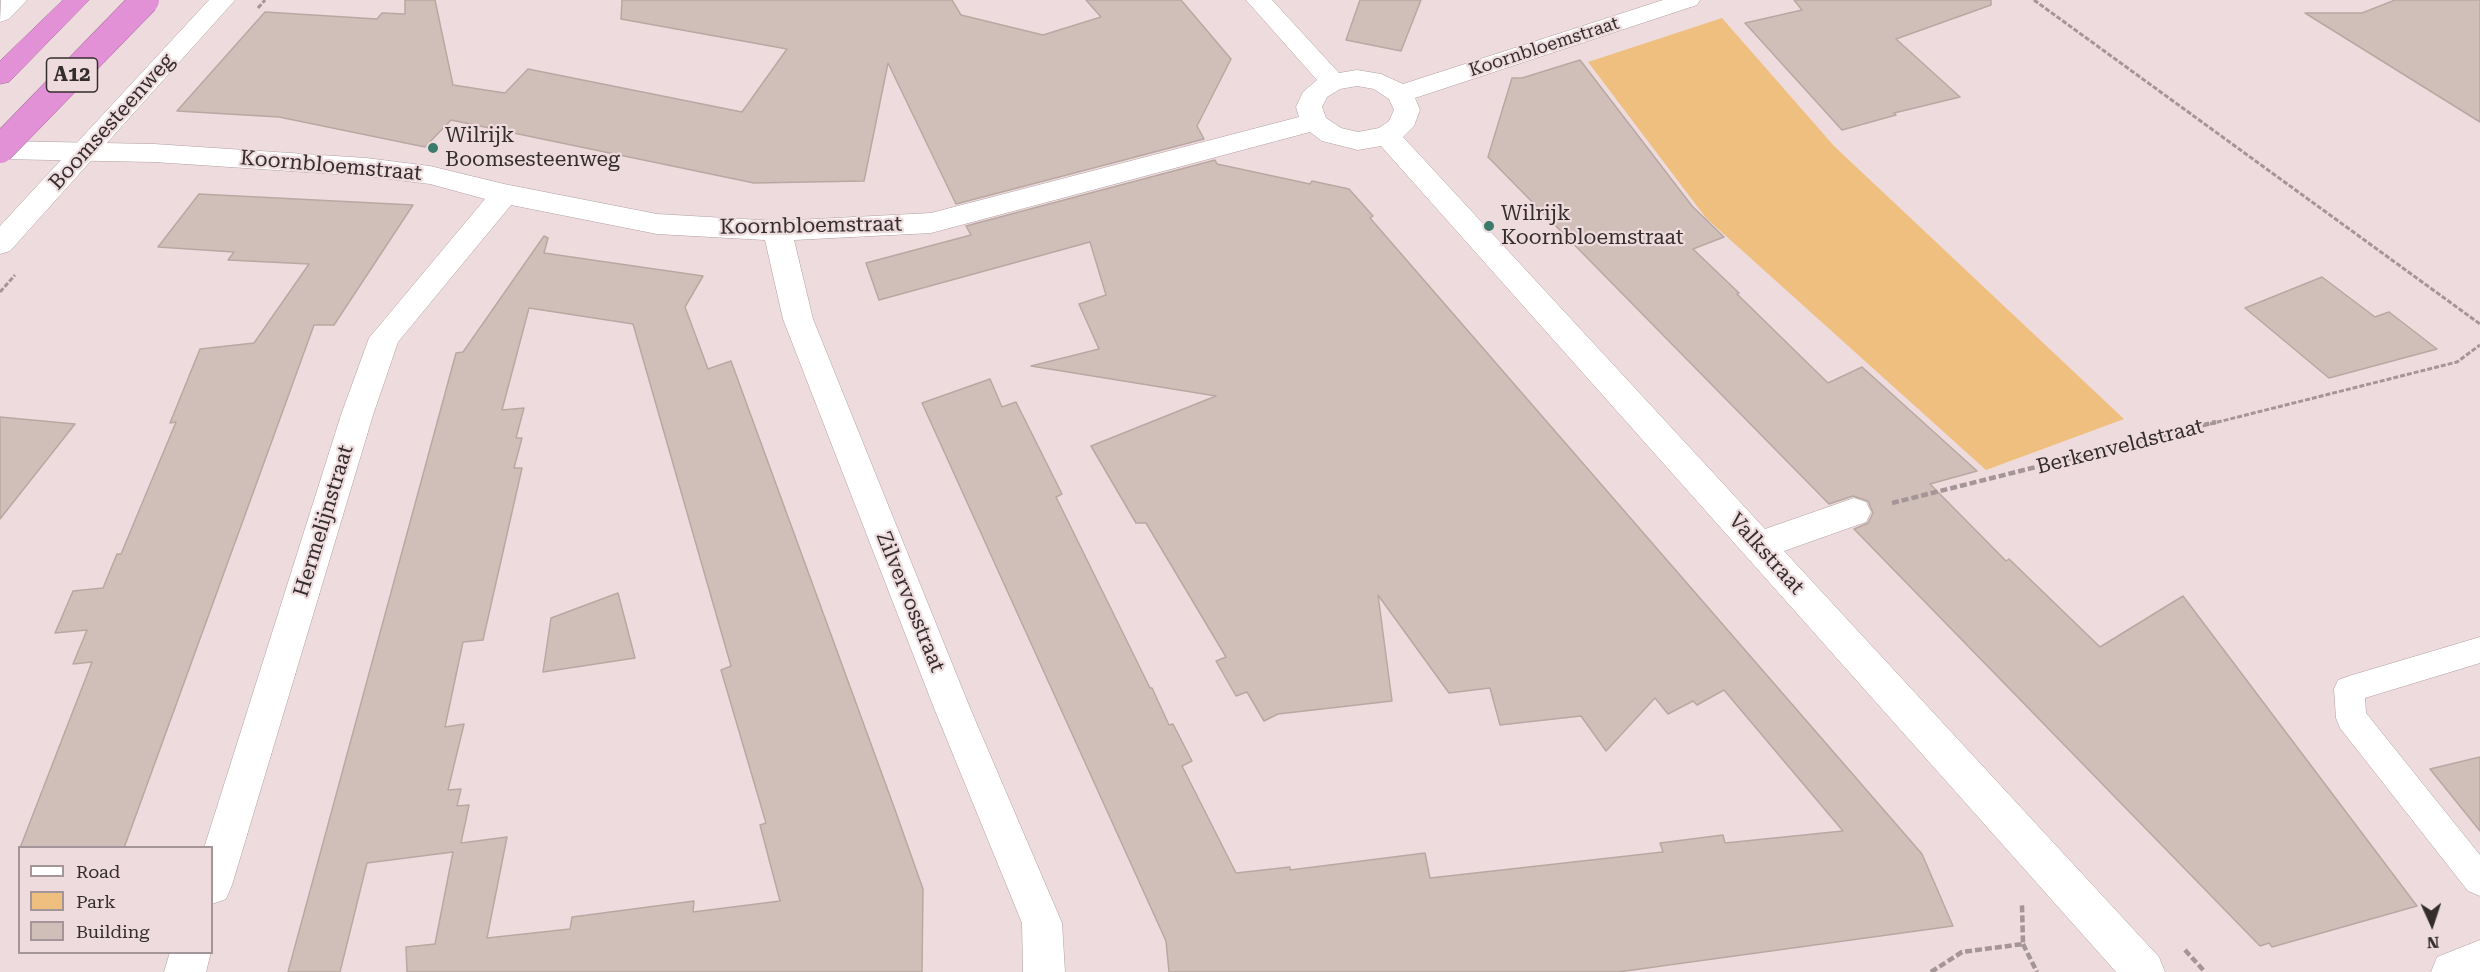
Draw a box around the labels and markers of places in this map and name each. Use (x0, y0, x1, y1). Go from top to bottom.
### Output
place label: Wilrijk Boomsesteenweg (445, 123, 620, 173)
marker: Wilrijk Boomsesteenweg (426, 141, 440, 155)
place label: Wilrijk Koornbloemstraat (1501, 201, 1684, 251)
marker: Wilrijk Koornbloemstraat (1482, 219, 1496, 233)

